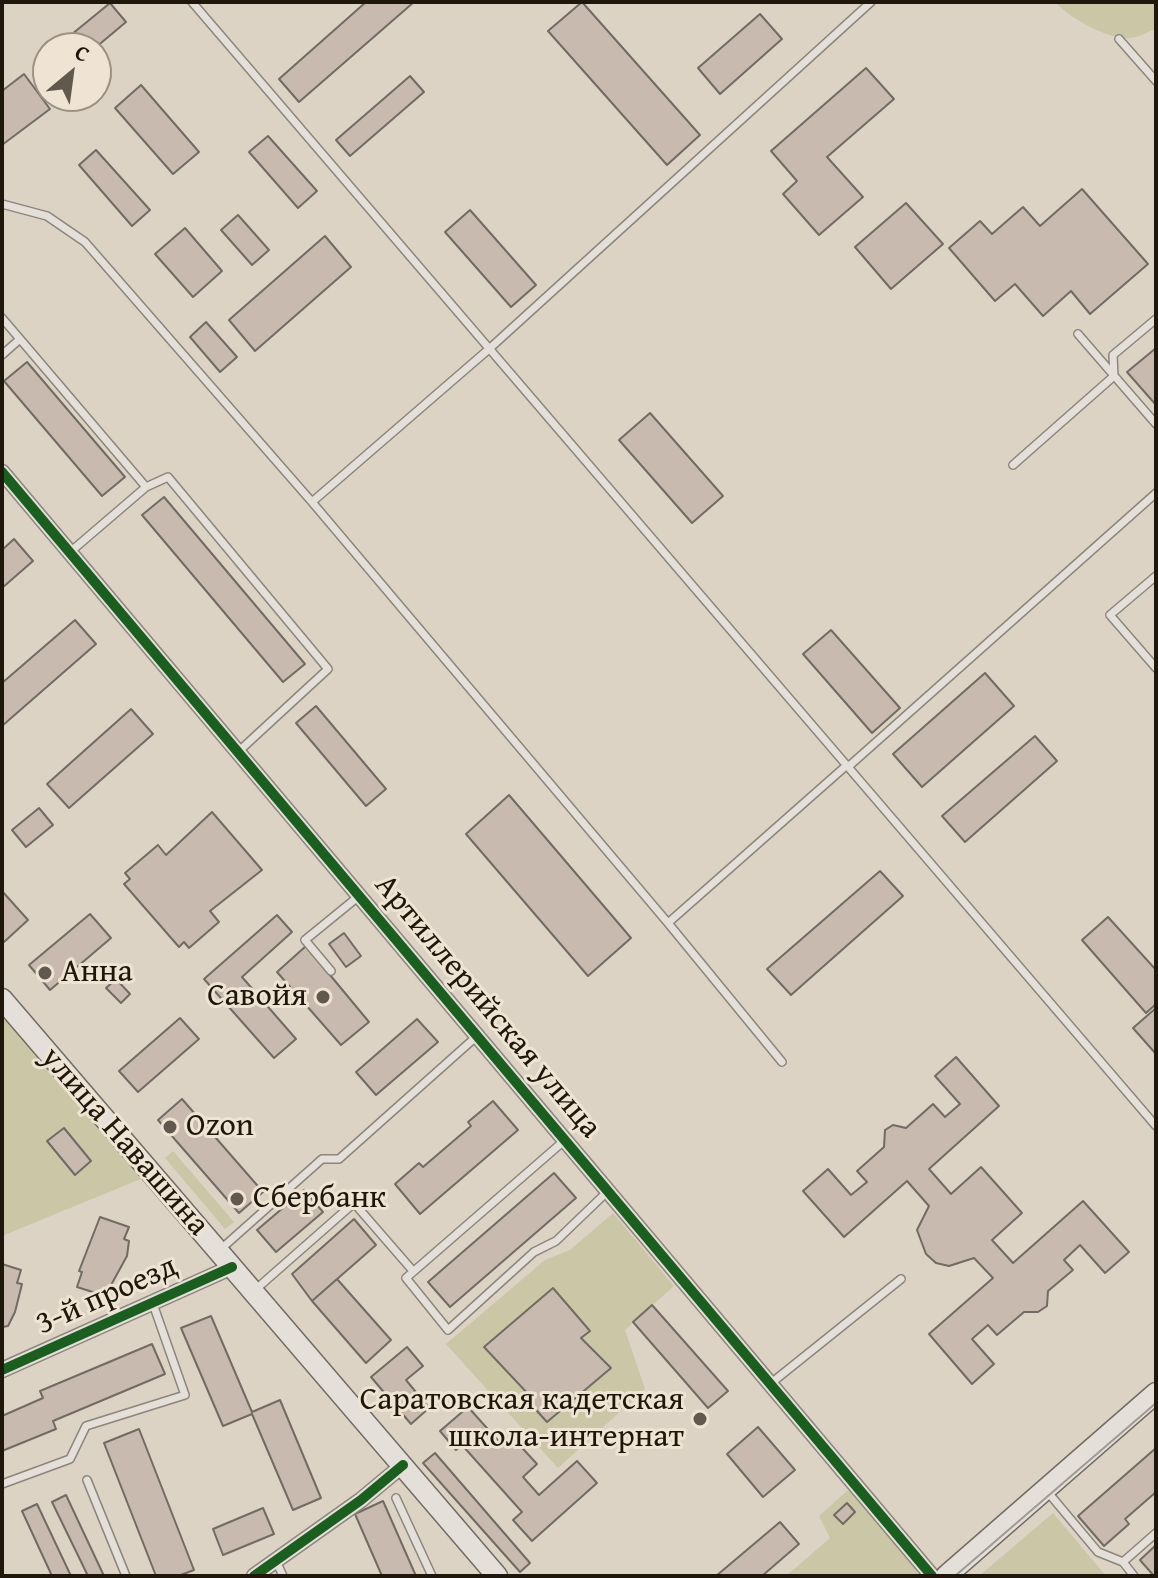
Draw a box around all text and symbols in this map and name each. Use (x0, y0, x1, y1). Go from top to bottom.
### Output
north arrow (32, 32, 112, 112)
text: С (69, 36, 96, 70)
street label: Артиллерийская улица (365, 867, 609, 1147)
place label: Анна (61, 954, 133, 992)
marker: Анна (36, 964, 54, 982)
place label: Савойя (207, 978, 307, 1016)
marker: Савойя (314, 988, 332, 1006)
street label: улица Навашина (32, 1040, 216, 1244)
place label: Ozon (186, 1108, 254, 1146)
marker: Ozon (161, 1118, 179, 1136)
place label: Сбербанк (253, 1180, 386, 1218)
marker: Сбербанк (228, 1190, 246, 1208)
street label: 3-й проезд (30, 1248, 184, 1344)
place label: Саратовская кадетская школа-интернат (360, 1382, 684, 1457)
marker: Саратовская кадетская школа-интернат (691, 1410, 709, 1428)

